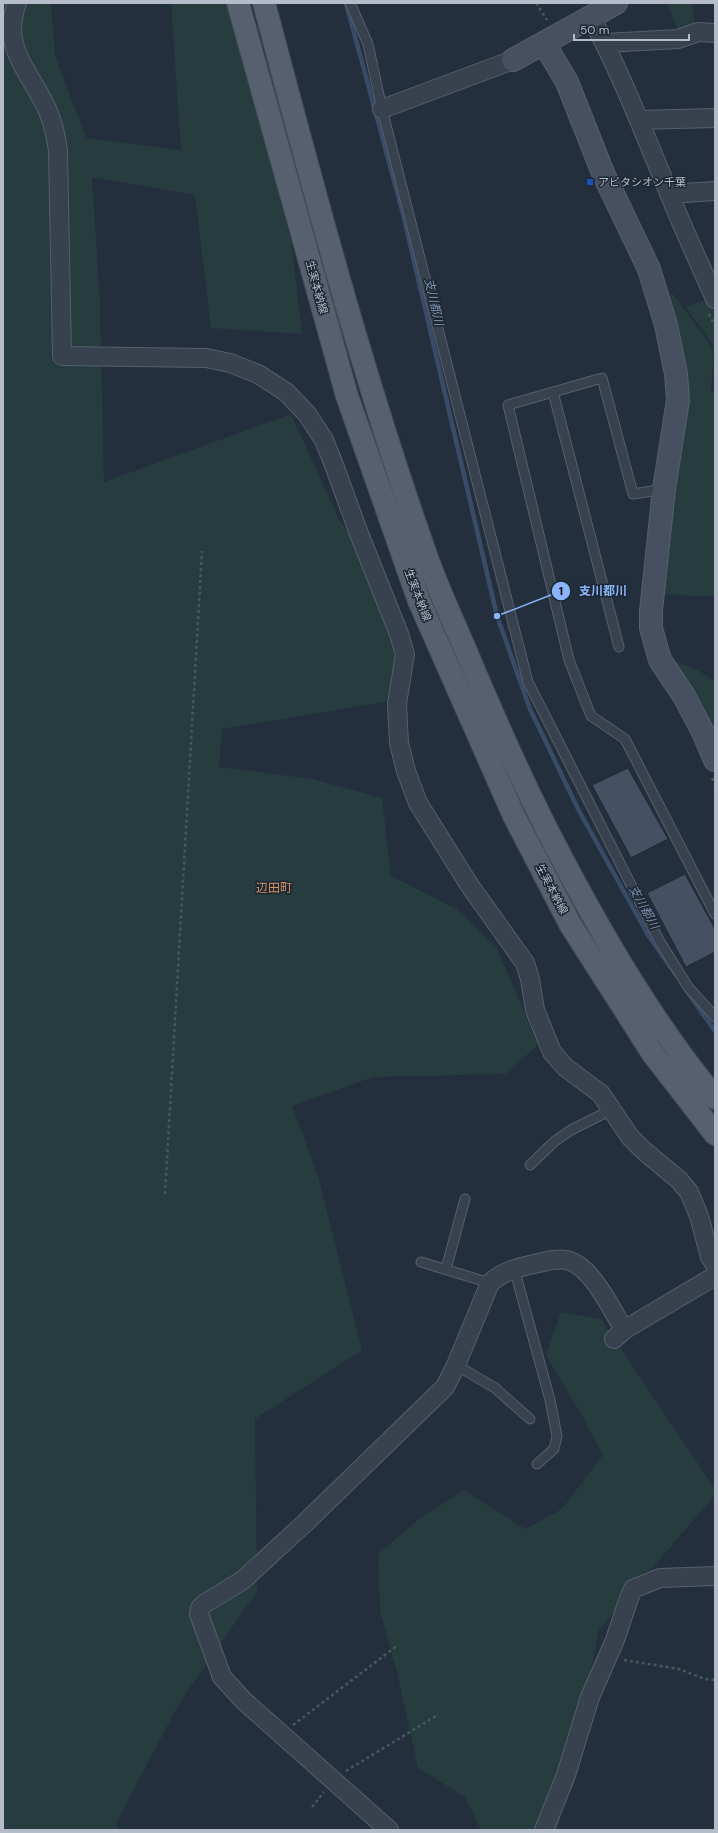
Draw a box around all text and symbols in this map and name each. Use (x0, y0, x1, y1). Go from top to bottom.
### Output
scale bar (574, 16, 689, 42)
text: 50 m (580, 22, 609, 38)
place label: アビタシオン千葉 (598, 175, 686, 189)
marker: アビタシオン千葉 (585, 177, 595, 187)
street label: 生実本納線 (303, 259, 331, 315)
water label: 支川都川 (421, 277, 448, 329)
street label: 生実本納線 (402, 567, 434, 623)
callout: 支川都川 (551, 579, 635, 603)
text: 1 (559, 583, 563, 599)
text: 支川都川 (579, 583, 627, 599)
street label: 生実本納線 (533, 861, 571, 917)
district label: 辺田町 (256, 880, 292, 896)
water label: 支川都川 (625, 882, 664, 934)

